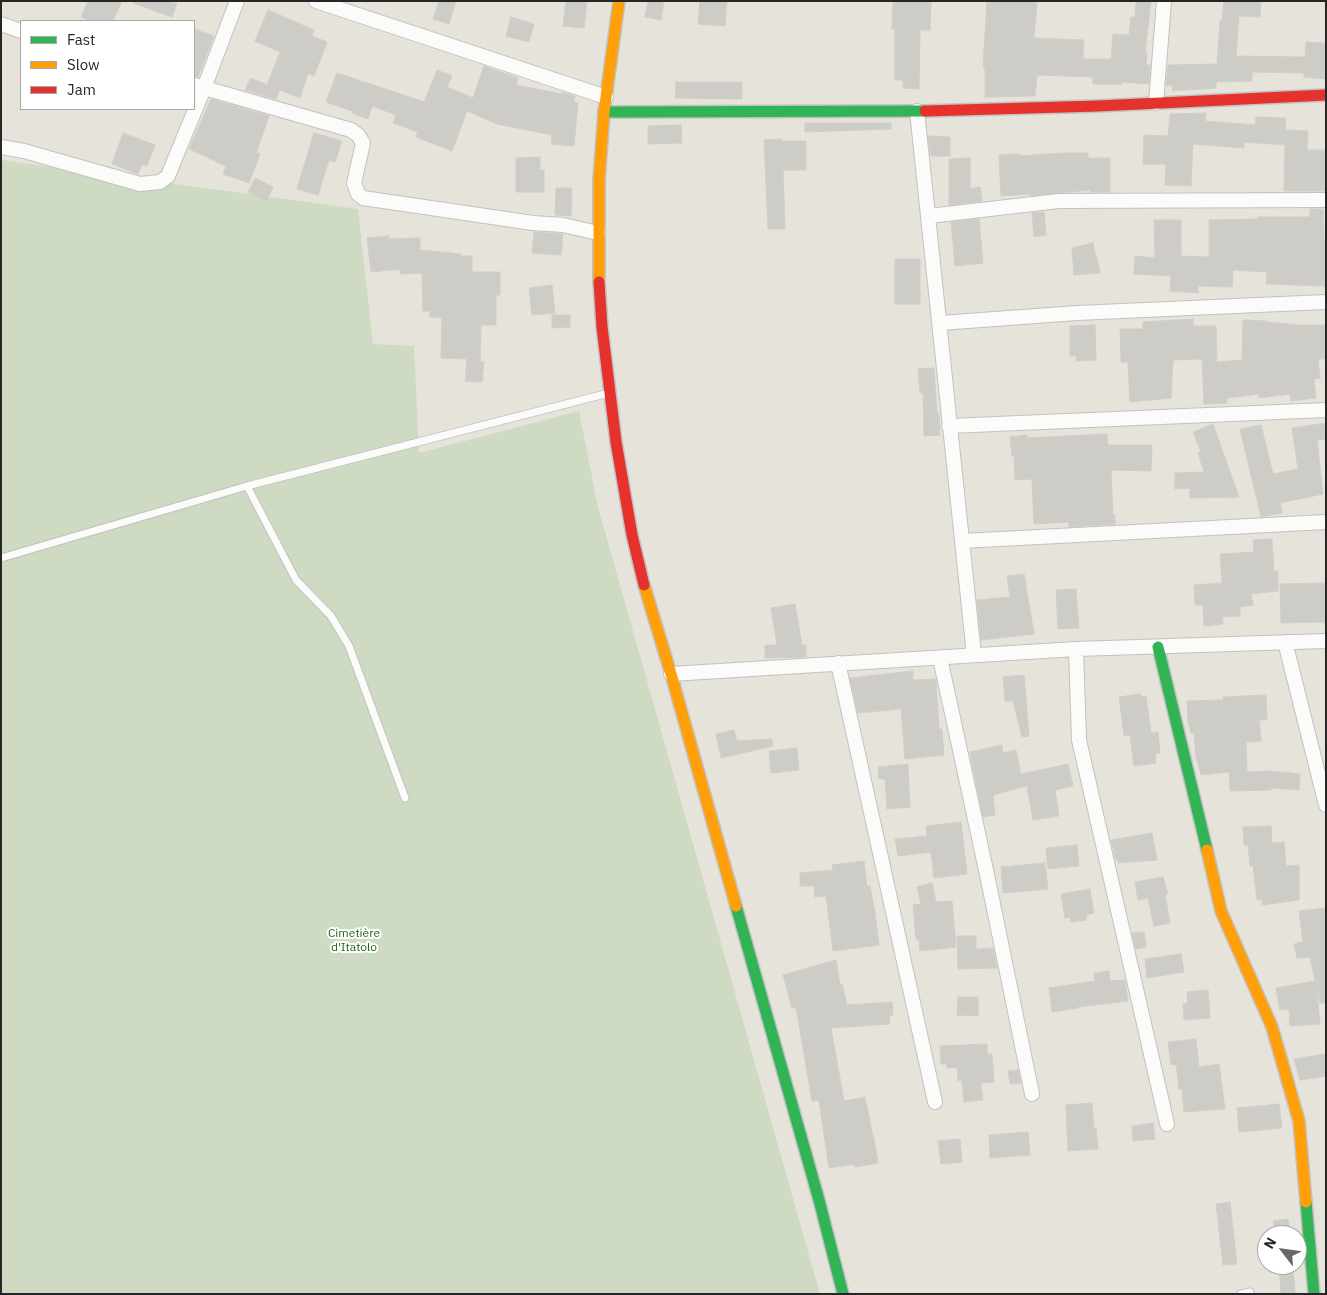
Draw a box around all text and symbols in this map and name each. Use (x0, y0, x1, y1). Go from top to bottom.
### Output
legend (20, 20, 195, 110)
text: Fast (67, 30, 95, 49)
text: Slow (67, 55, 100, 74)
text: Jam (67, 80, 96, 99)
park label: Cimetière d'Itatolo (328, 927, 380, 955)
north arrow (1257, 1225, 1307, 1275)
text: N (1260, 1234, 1280, 1252)

